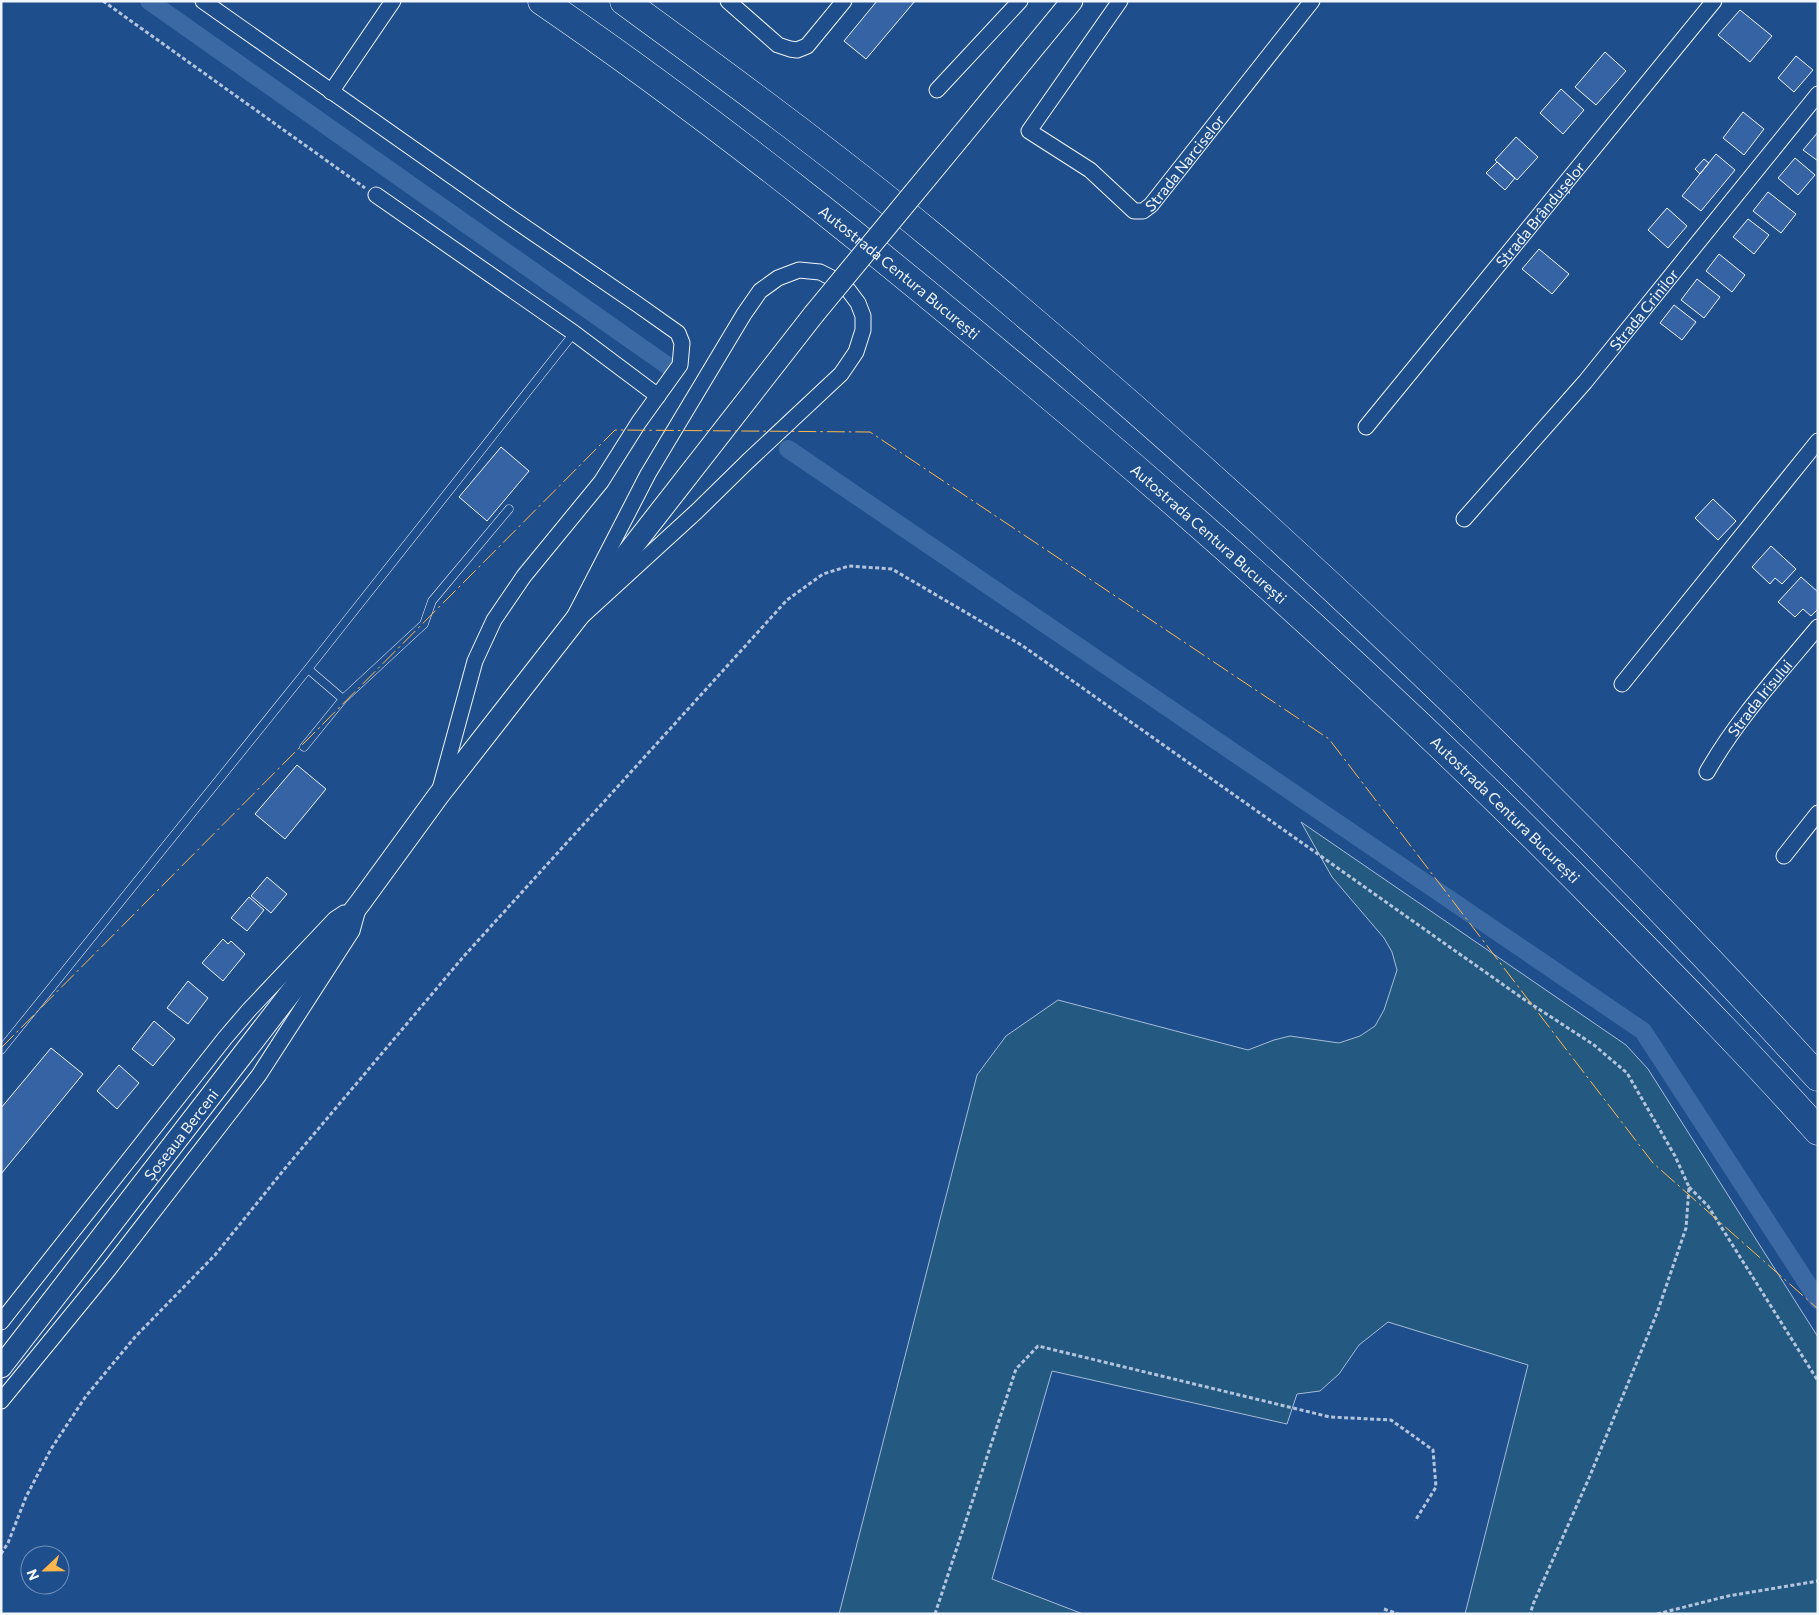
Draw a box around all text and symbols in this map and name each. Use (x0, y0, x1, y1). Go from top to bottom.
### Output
street label: Strada Narciselor (1142, 111, 1228, 215)
street label: Strada Brândușelor (1492, 158, 1588, 270)
street label: Autostrada Centura București (816, 202, 984, 343)
street label: Strada Crinilor (1605, 265, 1682, 354)
street label: Autostrada Centura București (1127, 460, 1291, 607)
street label: Strada Irisului (1723, 656, 1796, 740)
street label: Autostrada Centura București (1427, 732, 1584, 886)
street label: Șoseaua Berceni (140, 1085, 222, 1185)
north arrow (20, 1545, 70, 1595)
text: N (23, 1567, 42, 1583)

